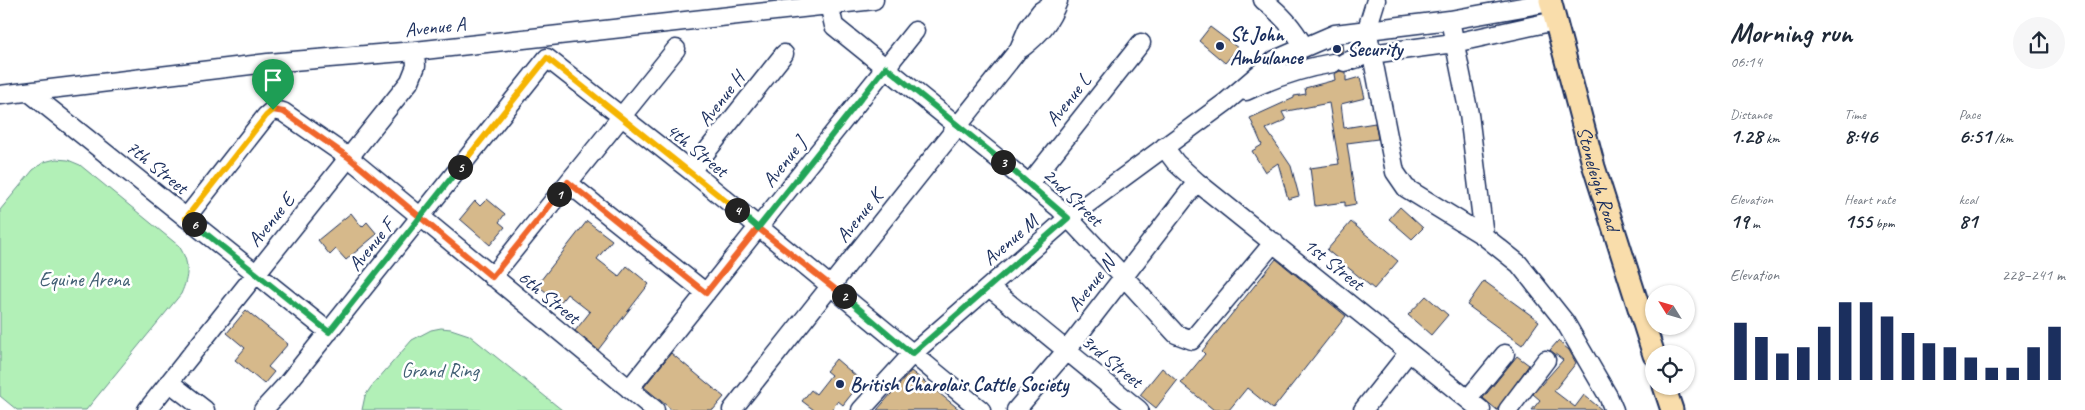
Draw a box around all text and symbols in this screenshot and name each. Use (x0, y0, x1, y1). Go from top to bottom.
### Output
street label: Avenue A (403, 11, 468, 43)
text: Morning run (1730, 15, 1852, 50)
button: share (2013, 17, 2065, 69)
place label: St John Ambulance (1230, 22, 1304, 70)
place label: Security (1347, 37, 1405, 62)
marker: St John Ambulance (1214, 40, 1226, 52)
marker: Security (1331, 43, 1343, 55)
text: 06:14 (1730, 52, 1762, 72)
pin (252, 59, 294, 110)
street label: Avenue H (692, 64, 752, 131)
icon: arrive (259, 66, 287, 94)
street label: Avenue L (1040, 69, 1096, 131)
text: Distance (1730, 106, 1772, 123)
text: Time (1844, 106, 1866, 123)
text: Pace (1959, 106, 1980, 123)
street label: 4th Street (661, 117, 735, 184)
text: 1.28 (1730, 123, 1763, 149)
text: 8:46 (1844, 123, 1877, 149)
text: 6:51 (1959, 123, 1991, 149)
street label: Stoneleigh Road (1571, 124, 1627, 237)
street label: Avenue J (757, 130, 813, 192)
text: km (1763, 130, 1780, 147)
text: /km (1991, 130, 2013, 147)
street label: 7th Street (121, 134, 195, 201)
pin: 3 (990, 150, 1016, 174)
pin: 5 (448, 154, 472, 180)
text: 3 (1000, 154, 1007, 171)
text: 5 (457, 159, 464, 176)
street label: 2nd Street (1038, 162, 1110, 233)
street label: Avenue K (830, 181, 890, 247)
pin: 1 (546, 182, 572, 206)
street label: Avenue E (242, 186, 302, 252)
text: 1 (556, 186, 563, 203)
text: Elevation (1730, 191, 1773, 208)
text: Heart rate (1844, 191, 1895, 208)
text: kcal (1959, 191, 1977, 208)
pin: 4 (724, 198, 750, 222)
text: 4 (734, 202, 741, 219)
street label: Avenue M (977, 208, 1044, 271)
text: 19 (1730, 208, 1749, 234)
text: 155 (1844, 208, 1872, 234)
text: 81 (1959, 208, 1978, 234)
street label: Avenue F (342, 211, 402, 276)
pin: 6 (182, 212, 206, 236)
text: m (1749, 215, 1760, 232)
text: bpm (1872, 215, 1895, 232)
text: 6 (191, 216, 198, 233)
street label: 1st Street (1299, 232, 1371, 297)
street label: Avenue N (1062, 249, 1122, 316)
street label: 6th Street (513, 264, 587, 331)
text: Elevation (1730, 265, 1779, 285)
text: 228–241 m (2002, 265, 2065, 285)
park label: Equine Arena (39, 267, 131, 292)
pin: 2 (832, 284, 856, 308)
north arrow (1645, 285, 1695, 335)
map controls (1645, 285, 1695, 395)
text: 2 (841, 288, 848, 305)
street label: 3rd Street (1076, 329, 1150, 395)
button: locate (1645, 345, 1695, 395)
park label: Grand Ring (401, 358, 480, 383)
place label: British Charolais Cattle Society (850, 372, 1070, 398)
marker: British Charolais Cattle Society (834, 378, 846, 390)

